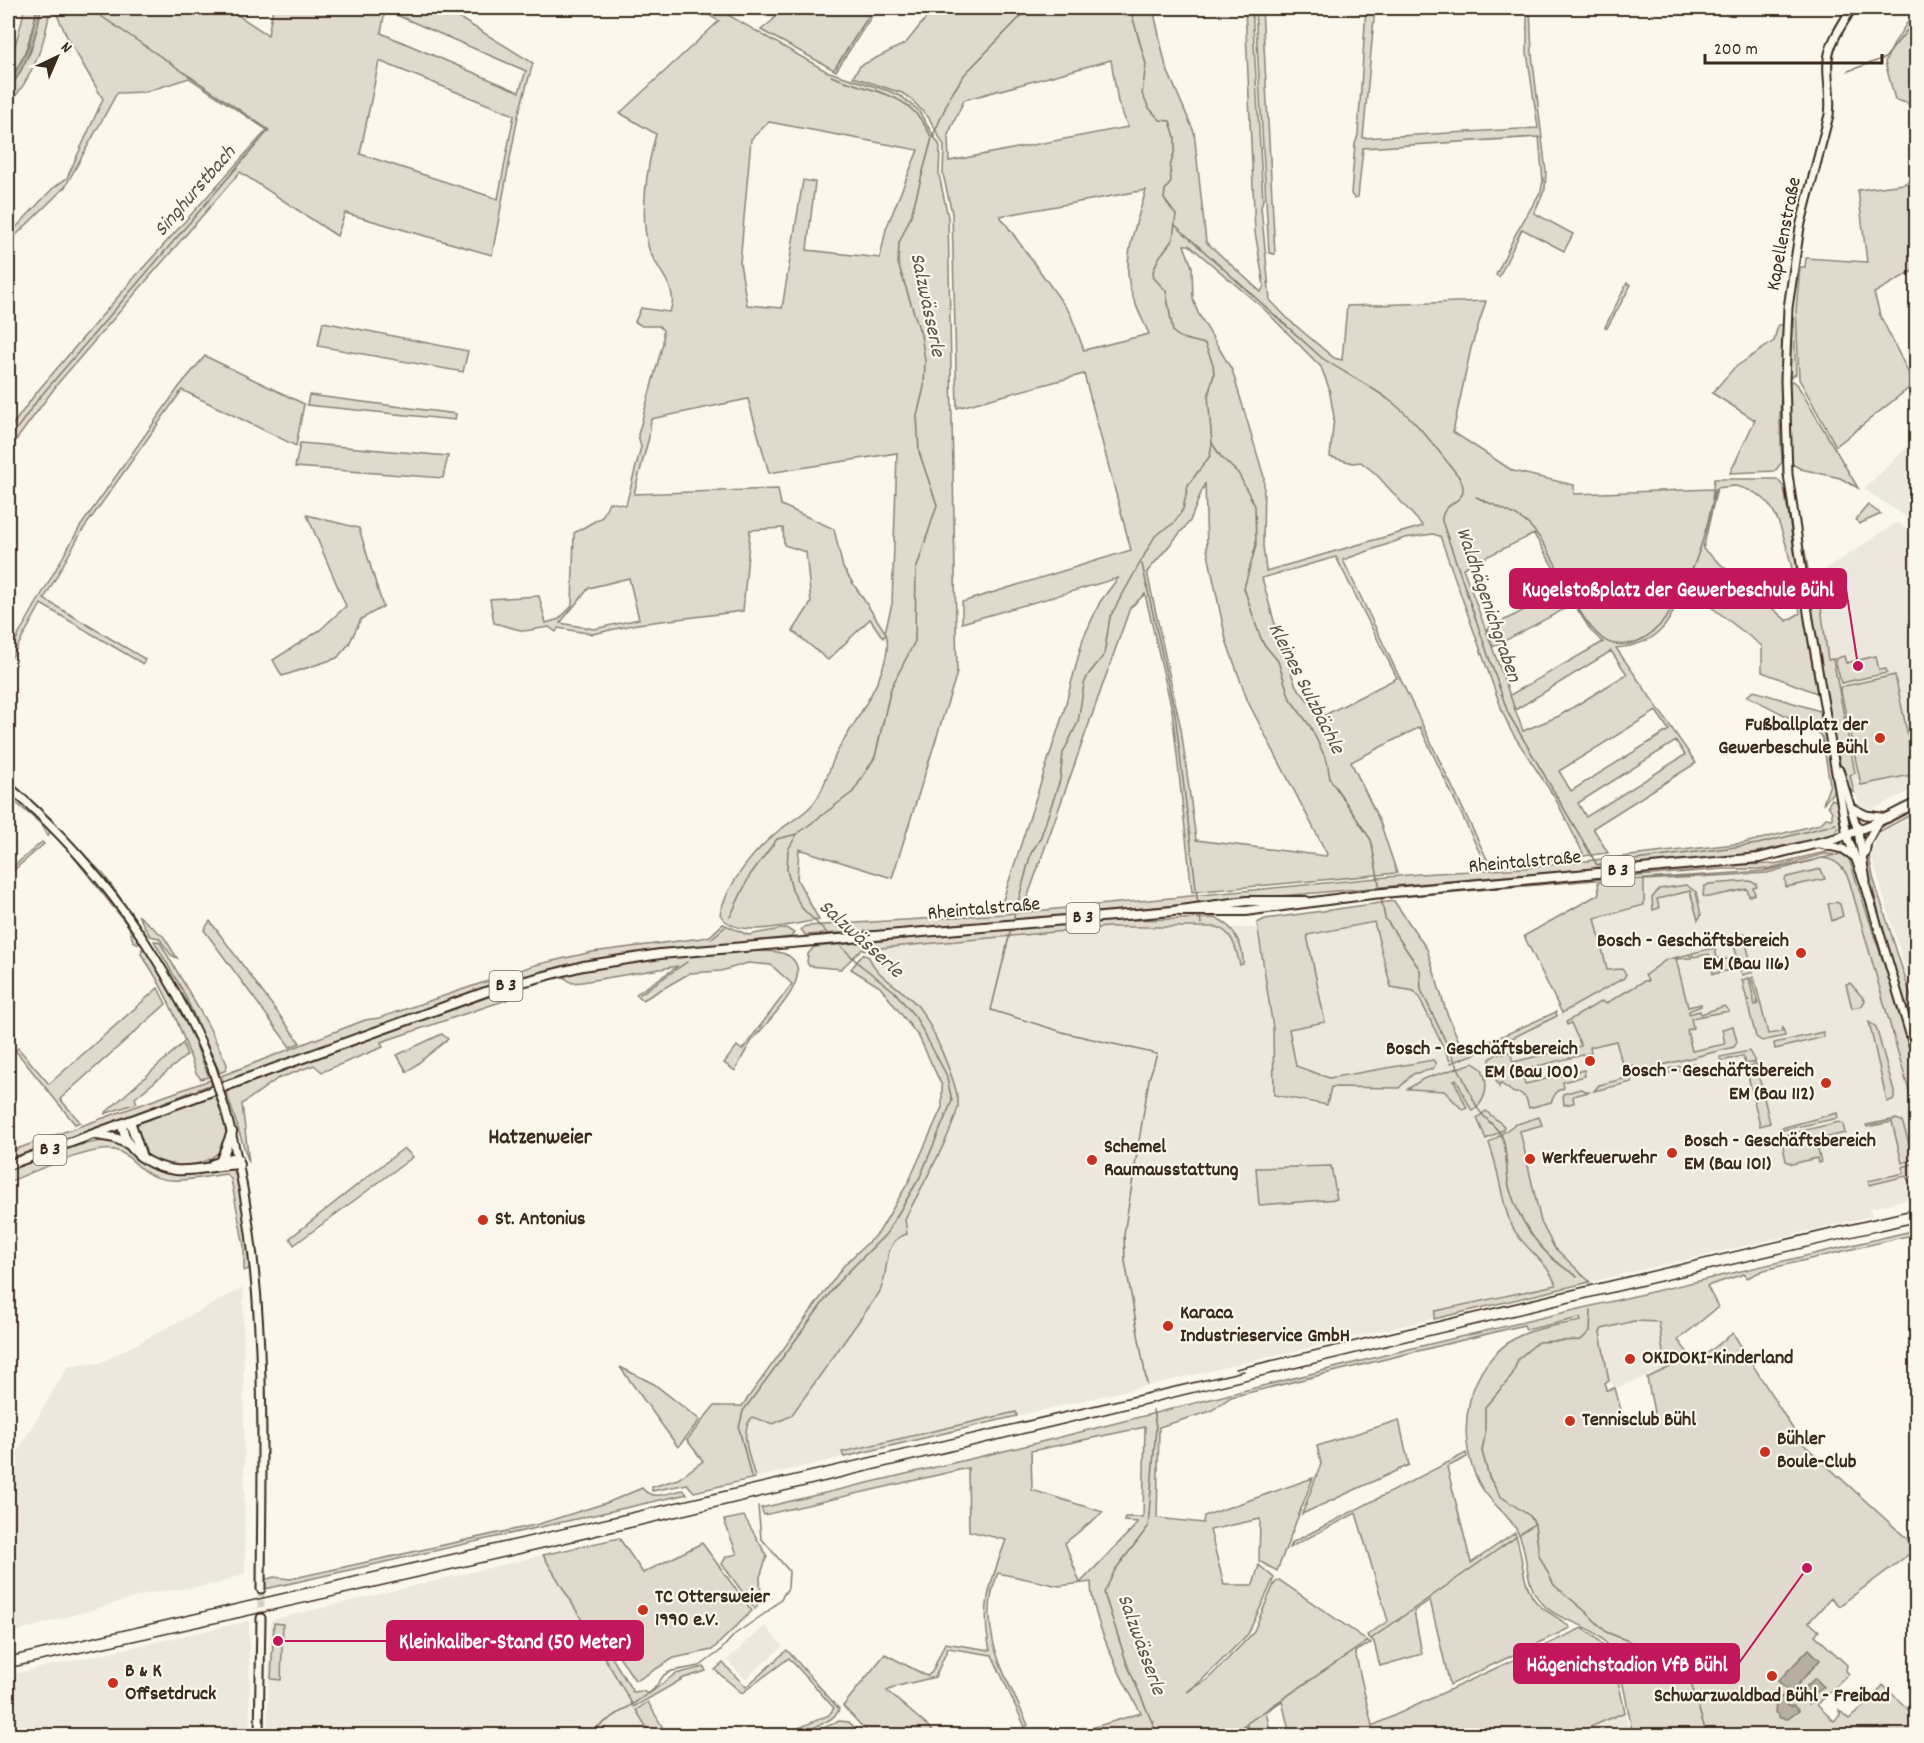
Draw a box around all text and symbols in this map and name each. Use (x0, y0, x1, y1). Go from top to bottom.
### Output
north arrow (27, 27, 87, 87)
scale bar (1705, 27, 1882, 65)
text: N (55, 37, 77, 59)
text: 200 m (1714, 38, 1758, 63)
water label: Singhurstbach (148, 139, 245, 244)
street label: Kapellenstraße (1760, 175, 1810, 293)
water label: Salzwässerle (900, 251, 952, 361)
water label: Waldhägenichgraben (1446, 524, 1528, 688)
callout: Kugelstoßplatz der Gewerbeschule Bühl (1510, 569, 1846, 608)
text: Kugelstoßplatz der Gewerbeschule Bühl (1522, 577, 1835, 607)
water label: Kleines Sulzbächle (1259, 618, 1352, 761)
place label: Fußballplatz der Gewerbeschule Bühl (1718, 712, 1869, 763)
marker: Fußballplatz der Gewerbeschule Bühl (1873, 731, 1887, 745)
street label: Rheintalstraße (1467, 844, 1583, 882)
road number: B 3 (1602, 856, 1634, 886)
street label: Rheintalstraße (926, 891, 1042, 929)
water label: Salzwässerle (811, 894, 910, 987)
road number: B 3 (1066, 903, 1100, 933)
place label: Bosch - Geschäftsbereich EM (Bau 116) (1597, 928, 1789, 979)
marker: Bosch - Geschäftsbereich EM (Bau 116) (1794, 946, 1808, 960)
road number: B 3 (490, 971, 522, 1001)
place label: Bosch - Geschäftsbereich EM (Bau 100) (1386, 1036, 1578, 1087)
marker: Bosch - Geschäftsbereich EM (Bau 100) (1583, 1054, 1597, 1068)
place label: Bosch - Geschäftsbereich EM (Bau 112) (1622, 1058, 1814, 1109)
marker: Bosch - Geschäftsbereich EM (Bau 112) (1819, 1076, 1833, 1090)
district label: Hatzenweier (488, 1123, 593, 1154)
place label: Bosch - Geschäftsbereich EM (Bau 101) (1684, 1128, 1876, 1179)
place label: Schemel Raumausstattung (1104, 1134, 1239, 1185)
road number: B 3 (34, 1135, 66, 1165)
place label: Werkfeuerwehr (1542, 1145, 1657, 1173)
marker: Bosch - Geschäftsbereich EM (Bau 101) (1665, 1146, 1679, 1160)
marker: Werkfeuerwehr (1523, 1152, 1537, 1166)
marker: Schemel Raumausstattung (1085, 1153, 1099, 1167)
place label: St. Antonius (495, 1206, 585, 1234)
marker: St. Antonius (476, 1213, 490, 1227)
place label: Karaca Industrieservice GmbH (1180, 1300, 1350, 1351)
marker: Karaca Industrieservice GmbH (1161, 1319, 1175, 1333)
place label: OKIDOKI-Kinderland (1642, 1345, 1794, 1373)
marker: OKIDOKI-Kinderland (1623, 1352, 1637, 1366)
place label: Tennisclub Bühl (1582, 1407, 1696, 1435)
marker: Tennisclub Bühl (1563, 1414, 1577, 1428)
place label: Bühler Boule-Club (1777, 1426, 1857, 1477)
marker: Bühler Boule-Club (1758, 1445, 1772, 1459)
place label: TC Ottersweier 1990 e.V. (655, 1584, 770, 1635)
water label: Salzwässerle (1108, 1591, 1173, 1701)
marker: TC Ottersweier 1990 e.V. (636, 1603, 650, 1617)
callout: Kleinkaliber-Stand (50 Meter) (387, 1621, 643, 1660)
text: Kleinkaliber-Stand (50 Meter) (399, 1629, 631, 1659)
callout: Hägenichstadion VfB Bühl (1514, 1644, 1739, 1683)
text: Hägenichstadion VfB Bühl (1526, 1652, 1729, 1682)
place label: B & K Offsetdruck (125, 1658, 216, 1709)
marker: Schwarzwaldbad Bühl - Freibad (1765, 1669, 1779, 1683)
marker: B & K Offsetdruck (106, 1676, 120, 1690)
place label: Schwarzwaldbad Bühl - Freibad (1654, 1683, 1890, 1711)

